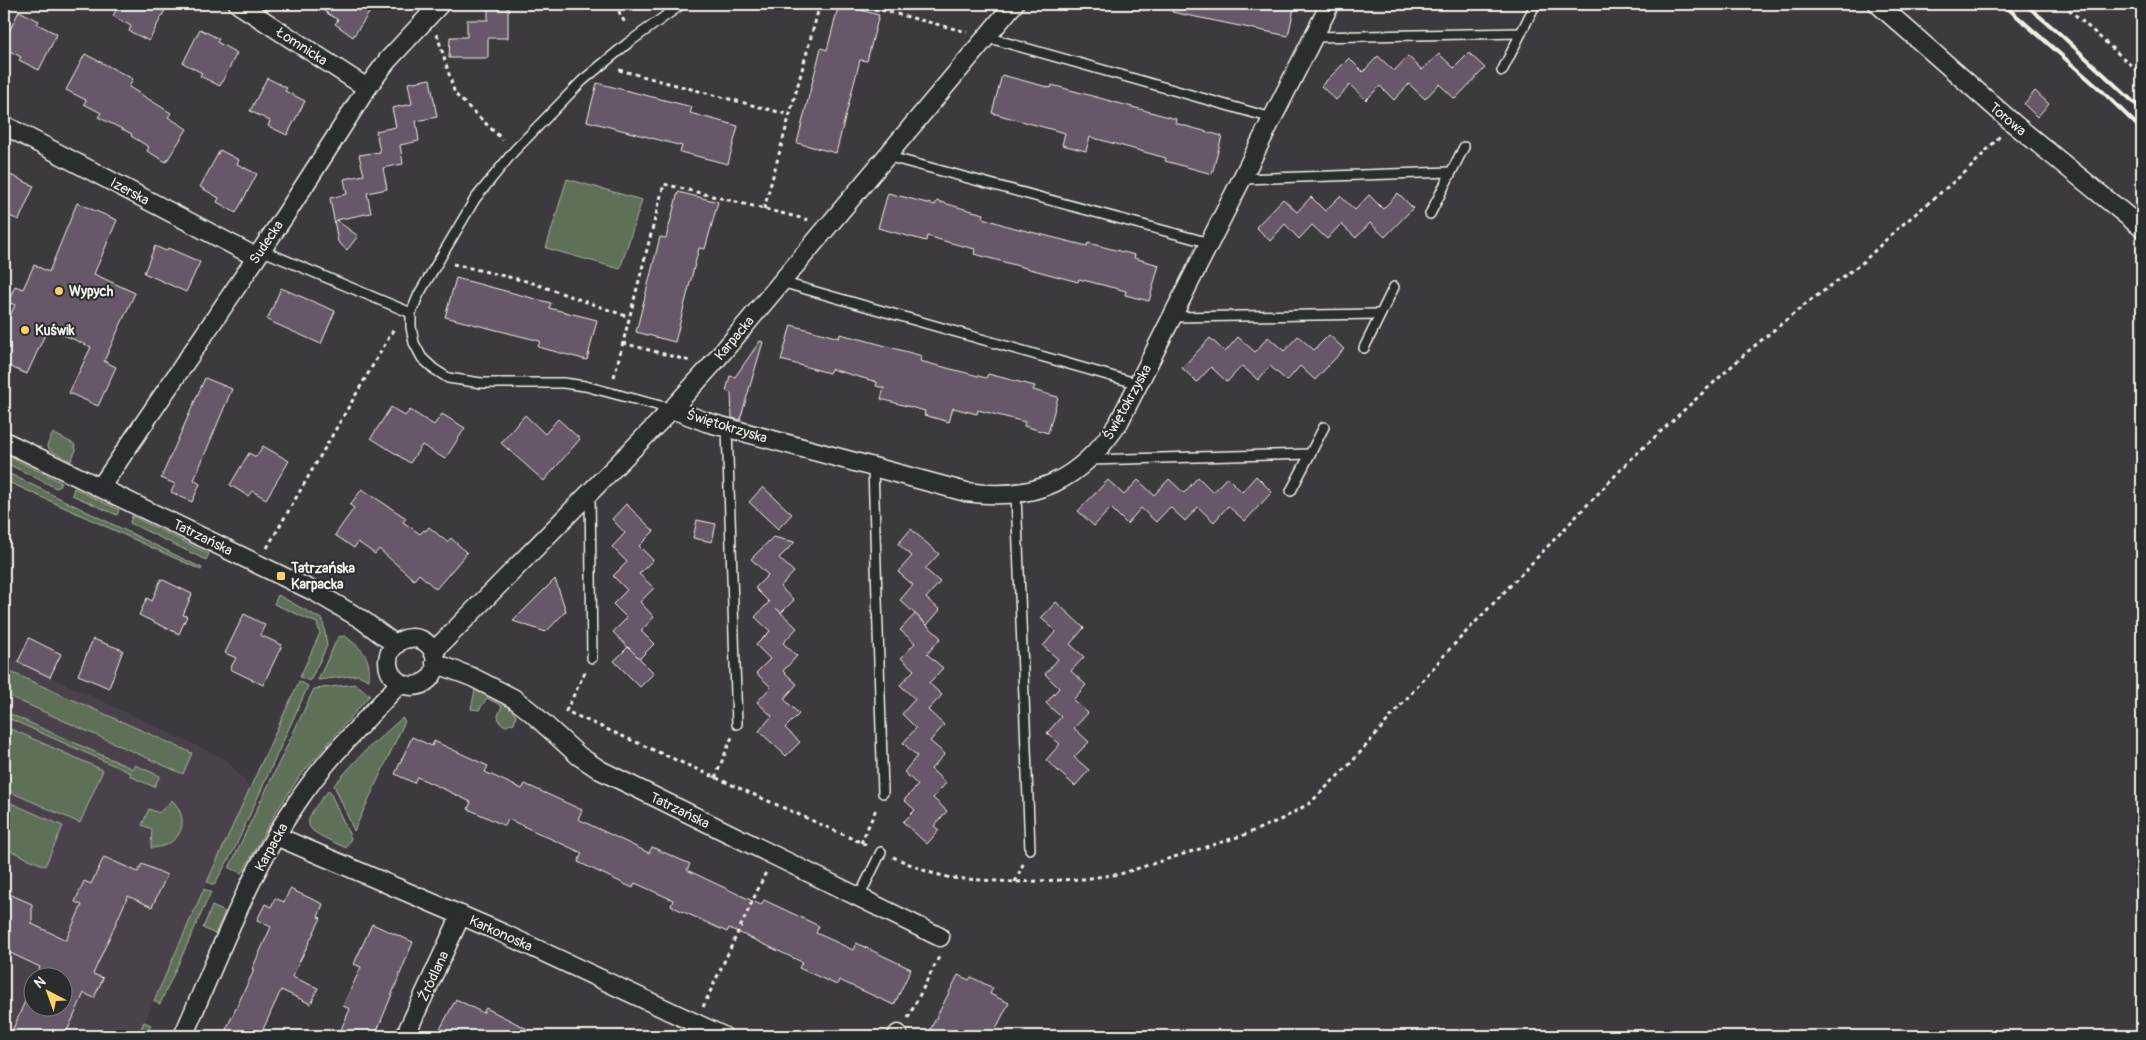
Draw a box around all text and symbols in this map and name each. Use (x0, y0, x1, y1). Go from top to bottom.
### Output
street label: Łomnicka (272, 23, 330, 69)
street label: Torowa (1986, 99, 2030, 140)
street label: Izerska (107, 174, 152, 209)
street label: Sudecka (246, 217, 287, 267)
place label: Wypych (69, 283, 114, 300)
marker: Wypych (53, 285, 65, 297)
street label: Karpacka (711, 313, 758, 364)
place label: Kuświk (35, 322, 75, 339)
marker: Kuświk (19, 324, 31, 336)
street label: Świętokrzyska (1099, 361, 1155, 443)
street label: Świętokrzyska (684, 405, 770, 447)
street label: Tatrzańska (170, 516, 235, 559)
place label: Tatrzańska Karpacka (290, 560, 356, 593)
marker: Tatrzańska Karpacka (275, 570, 287, 582)
street label: Tatrzańska (647, 789, 712, 832)
street label: Karpacka (251, 820, 292, 874)
street label: Karkonoska (467, 912, 535, 955)
street label: Źródlana (414, 948, 452, 1004)
north arrow (22, 968, 72, 1018)
text: N (31, 973, 49, 992)

